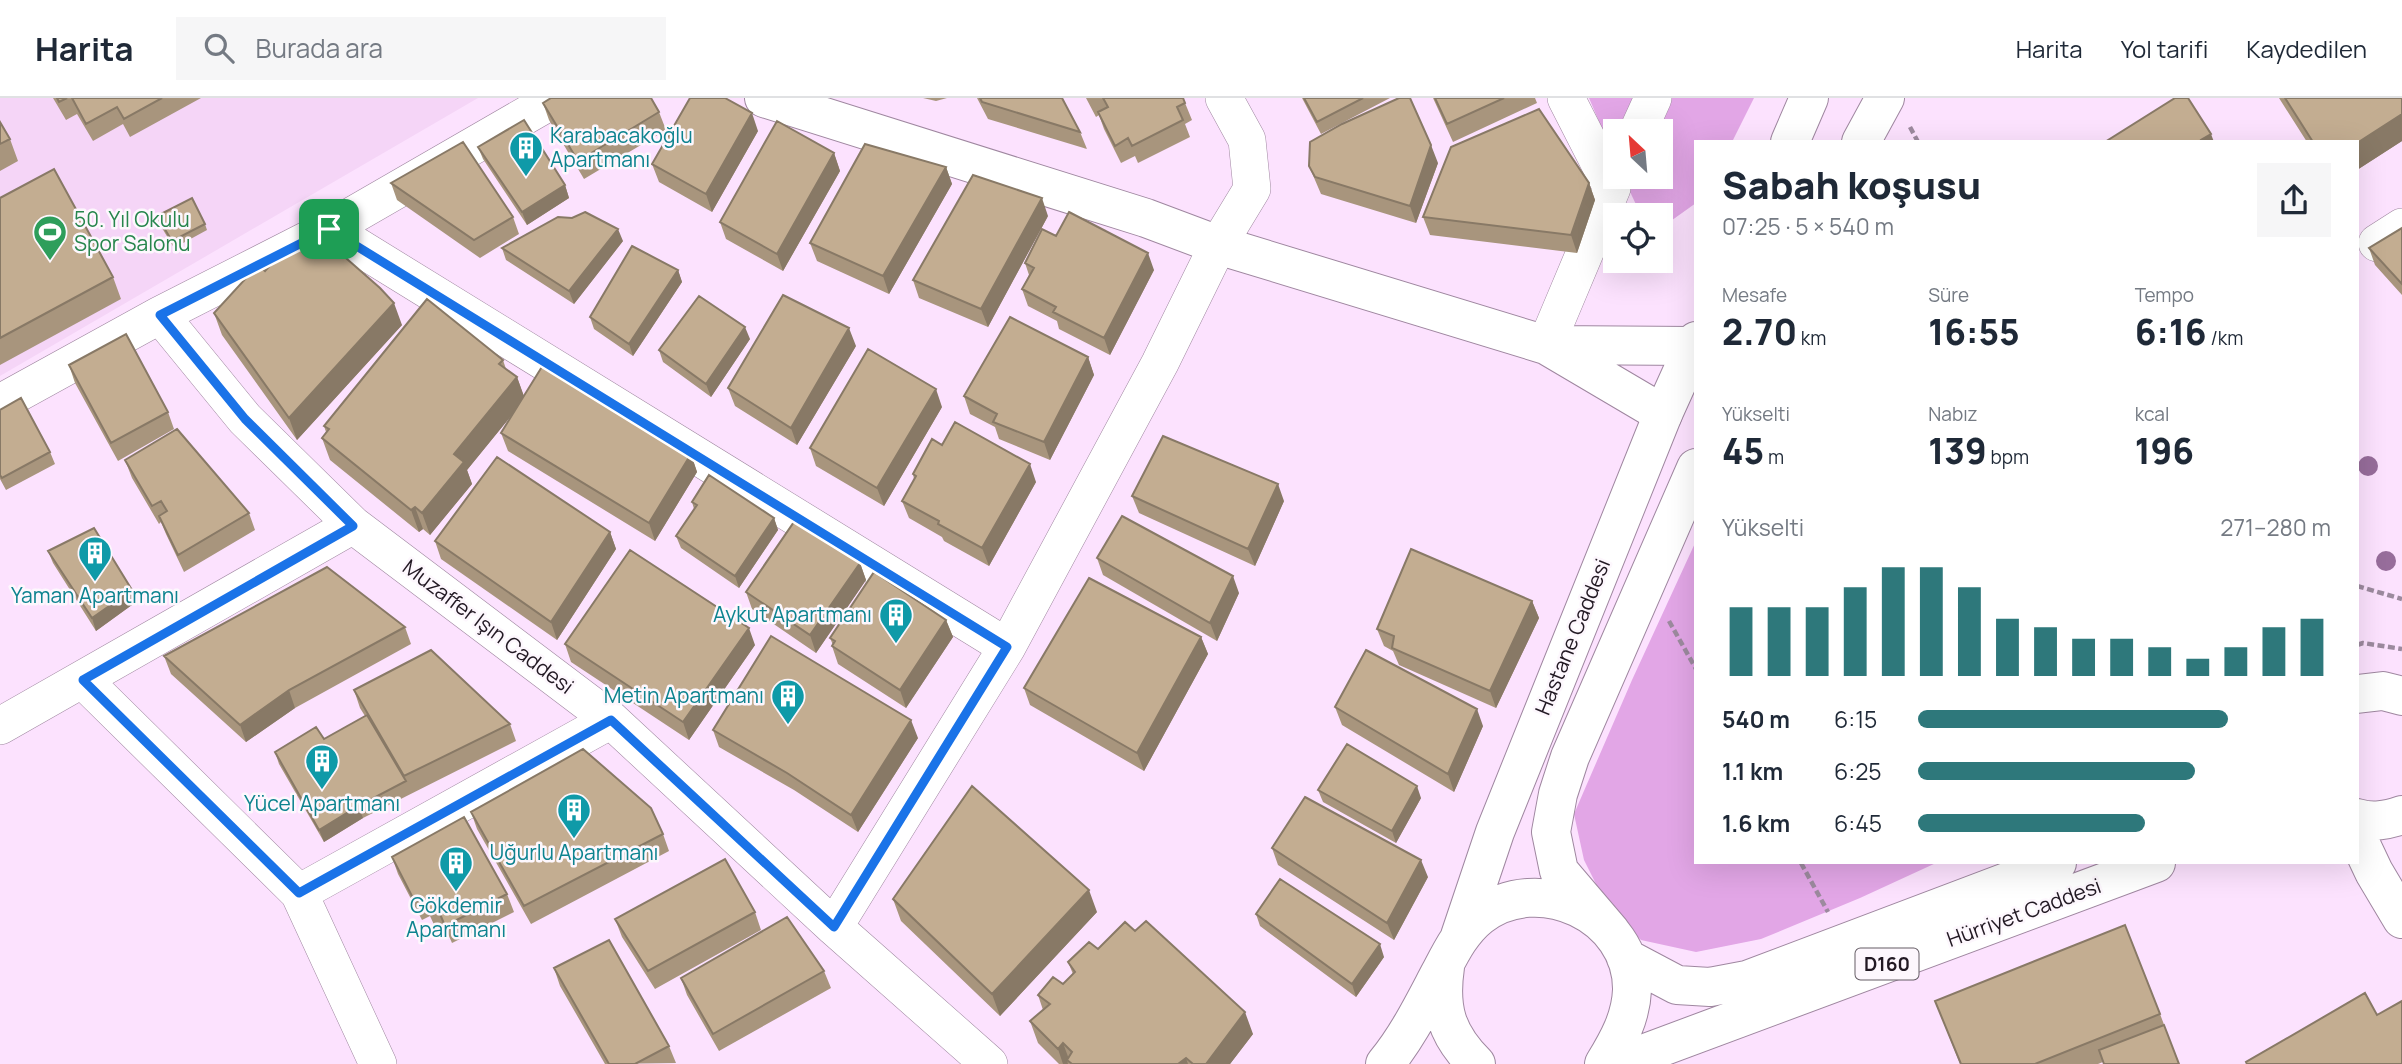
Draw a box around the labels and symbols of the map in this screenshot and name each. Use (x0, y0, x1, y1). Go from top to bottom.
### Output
north arrow (1603, 119, 1673, 189)
place label: Karabacakoğlu Apartmanı (550, 121, 693, 173)
building icon: Karabacakoğlu Apartmanı (507, 129, 545, 178)
pin (299, 199, 359, 259)
place label: 50. Yıl Okulu Spor Salonu (74, 205, 190, 257)
sports icon: 50. Yıl Okulu Spor Salonu (31, 213, 69, 262)
building icon: Yaman Apartmanı (76, 534, 114, 583)
street label: Muzaffer Işın Caddesi (397, 553, 580, 700)
street label: Hastane Caddesi (1528, 555, 1616, 719)
place label: Yaman Apartmanı (11, 581, 179, 609)
building icon: Aykut Apartmanı (877, 596, 915, 645)
place label: Aykut Apartmanı (713, 600, 872, 628)
building icon: Metin Apartmanı (769, 677, 807, 726)
place label: Metin Apartmanı (604, 681, 764, 709)
building icon: Yücel Apartmanı (303, 742, 341, 791)
place label: Yücel Apartmanı (244, 789, 400, 817)
building icon: Uğurlu Apartmanı (555, 791, 593, 840)
place label: Uğurlu Apartmanı (489, 838, 659, 866)
building icon: Gökdemir Apartmanı (437, 844, 475, 893)
street label: Hürriyet Caddesi (1943, 871, 2105, 953)
place label: Gökdemir Apartmanı (406, 891, 506, 943)
road number: D160 (1856, 948, 1918, 979)

